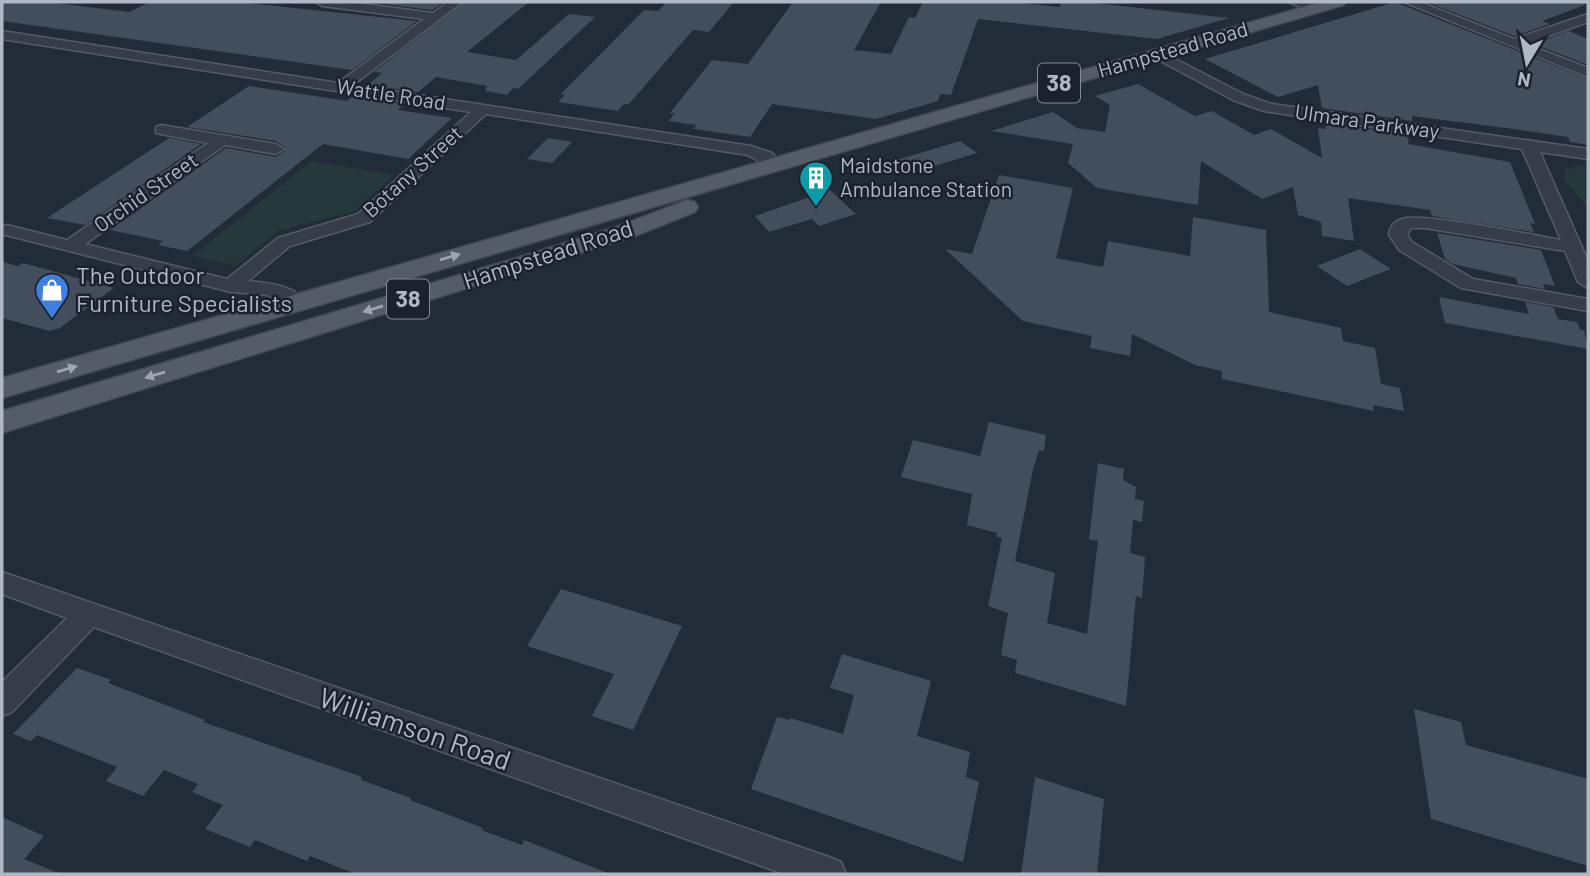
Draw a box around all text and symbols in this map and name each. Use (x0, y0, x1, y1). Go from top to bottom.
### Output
street label: Hampstead Road (1095, 15, 1250, 82)
north arrow (1492, 28, 1562, 98)
road number: 38 (1038, 64, 1080, 102)
text: N (1516, 68, 1532, 93)
street label: Wattle Road (335, 73, 448, 114)
street label: Ulmara Parkway (1293, 98, 1441, 143)
street label: Botany Street (357, 120, 467, 222)
street label: Orchid Street (88, 147, 202, 237)
place label: Maidstone Ambulance Station (840, 152, 1012, 201)
building icon: Maidstone Ambulance Station (797, 159, 835, 208)
street label: Hampstead Road (459, 212, 636, 295)
one-way arrow (440, 251, 462, 262)
place label: The Outdoor Furniture Specialists (76, 260, 292, 317)
shop icon: The Outdoor Furniture Specialists (33, 271, 71, 320)
road number: 38 (387, 280, 429, 318)
one-way arrow (362, 305, 383, 315)
one-way arrow (57, 363, 78, 373)
one-way arrow (145, 371, 166, 381)
street label: Williamson Road (315, 679, 516, 777)

